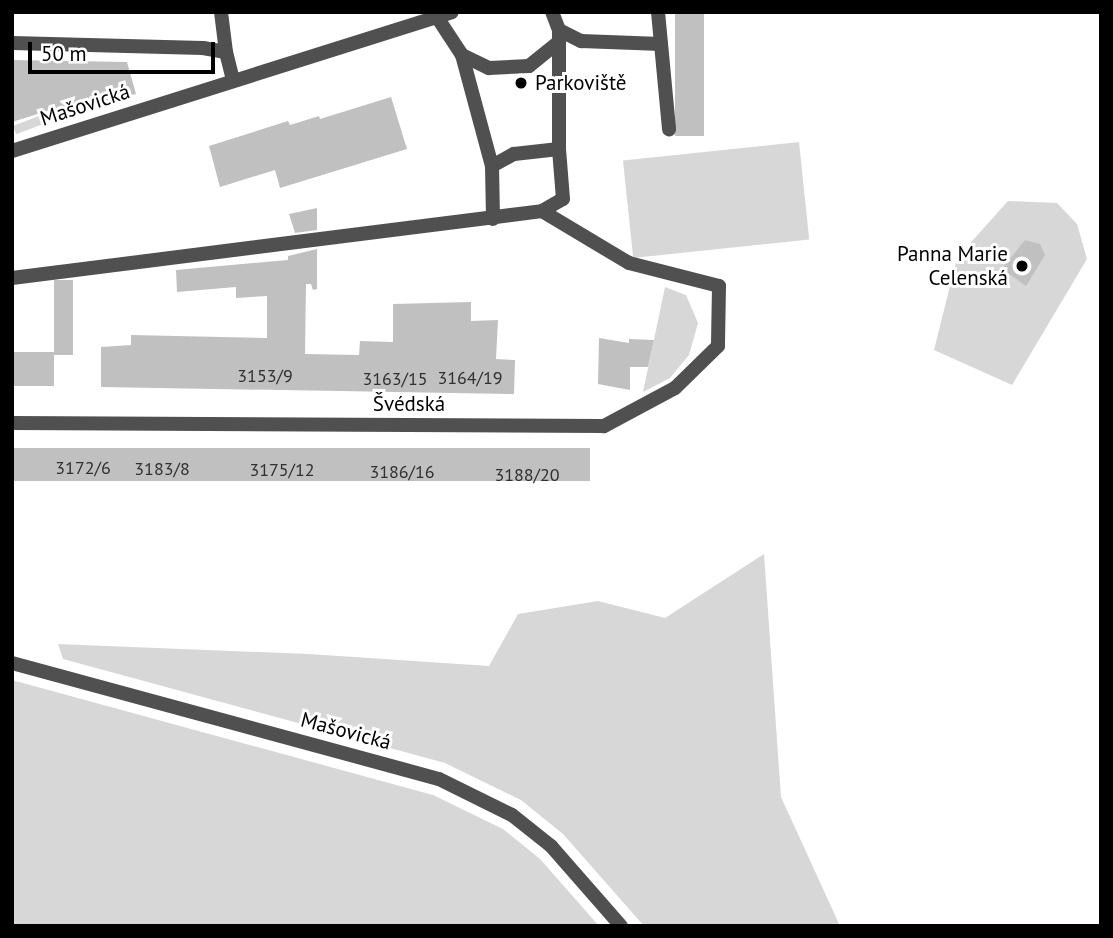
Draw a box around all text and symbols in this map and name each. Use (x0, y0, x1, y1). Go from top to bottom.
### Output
scale bar (32, 28, 219, 72)
text: 50 m (41, 40, 87, 67)
place label: Parkoviště (535, 70, 627, 96)
marker: Parkoviště (513, 75, 529, 91)
street label: Mašovická (37, 79, 133, 131)
place label: Panna Marie Celenská (897, 241, 1008, 291)
marker: Panna Marie Celenská (1014, 258, 1030, 274)
house number: 3153/9 (237, 365, 293, 387)
house number: 3164/19 (437, 367, 503, 389)
house number: 3163/15 (362, 368, 428, 390)
street label: Švédská (373, 391, 445, 417)
house number: 3172/6 (55, 457, 111, 479)
house number: 3183/8 (134, 458, 190, 480)
house number: 3175/12 (249, 459, 315, 481)
house number: 3186/16 (369, 461, 435, 483)
house number: 3188/20 (494, 464, 560, 486)
street label: Mašovická (298, 707, 394, 755)

